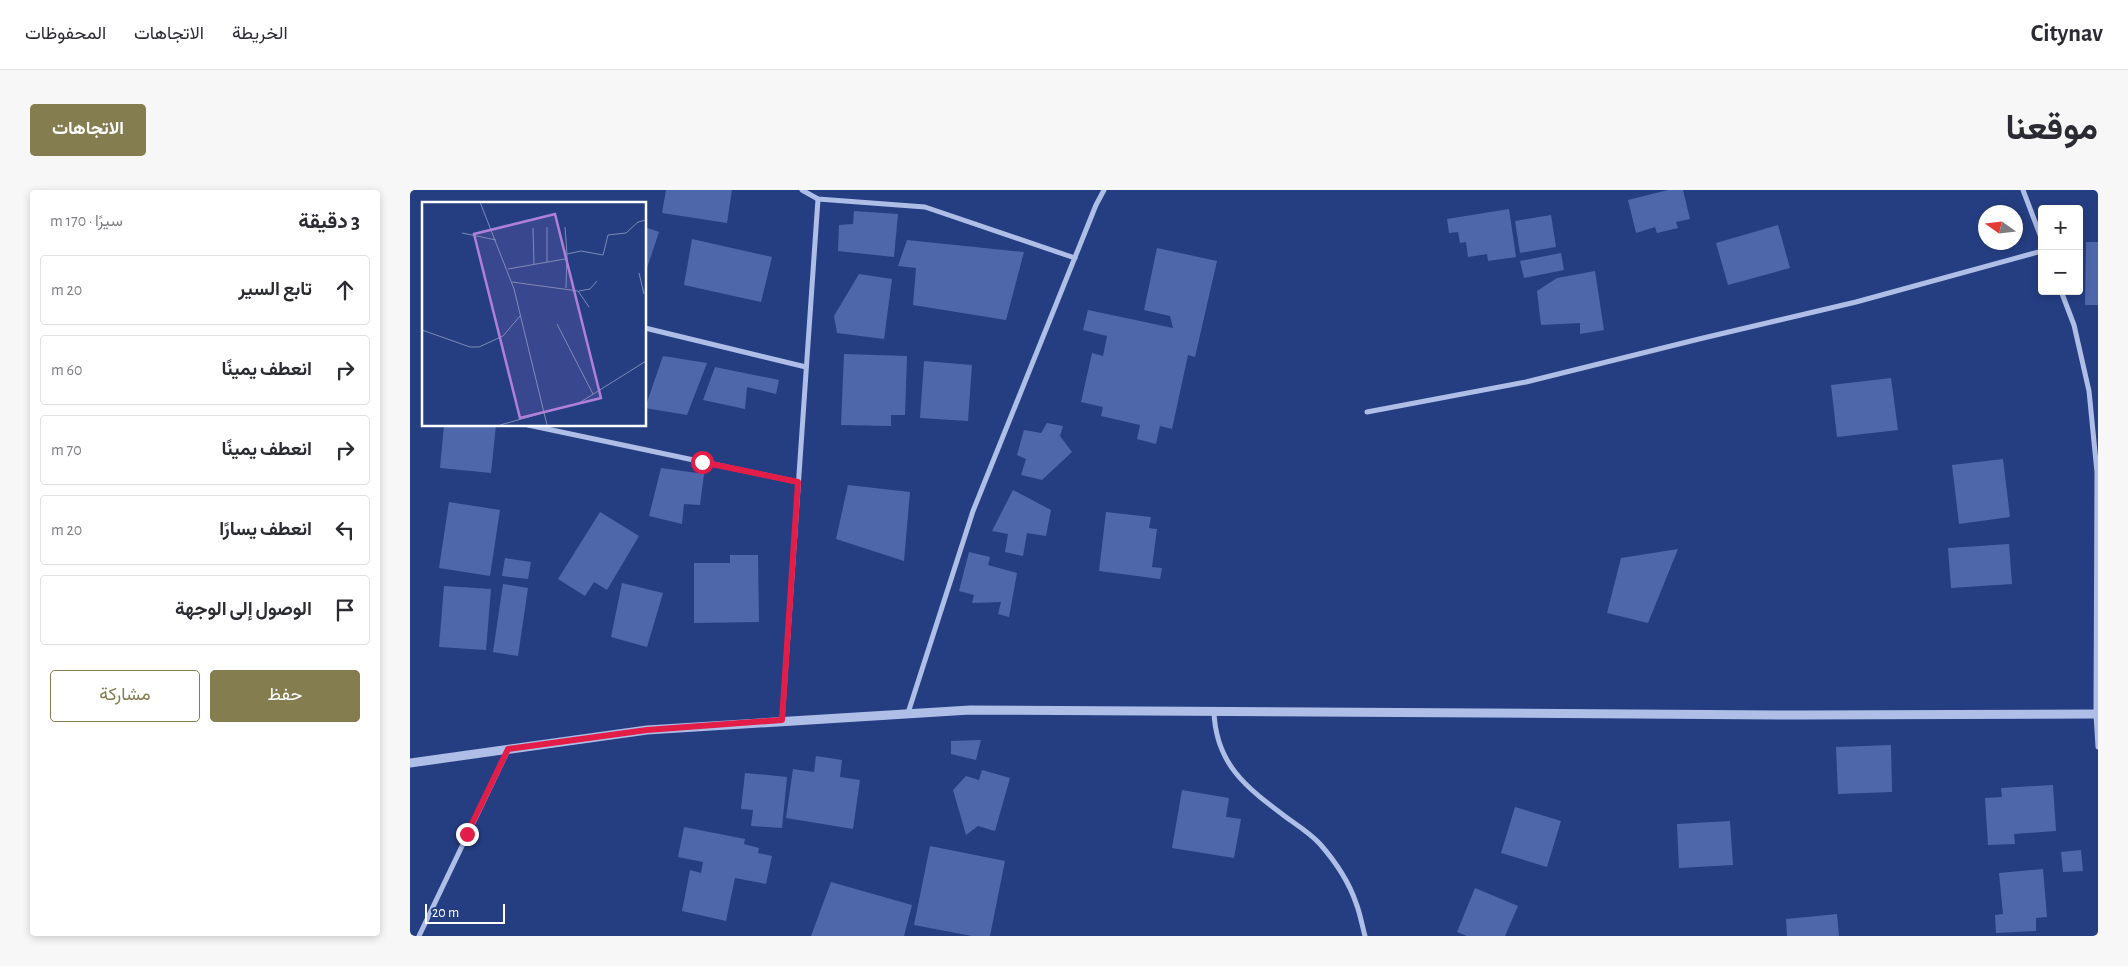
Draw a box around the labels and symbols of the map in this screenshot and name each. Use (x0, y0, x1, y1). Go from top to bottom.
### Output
inset map (422, 202, 646, 426)
north arrow (1978, 205, 2023, 250)
route start (691, 451, 714, 474)
route end (456, 823, 479, 846)
scale bar (425, 901, 505, 924)

